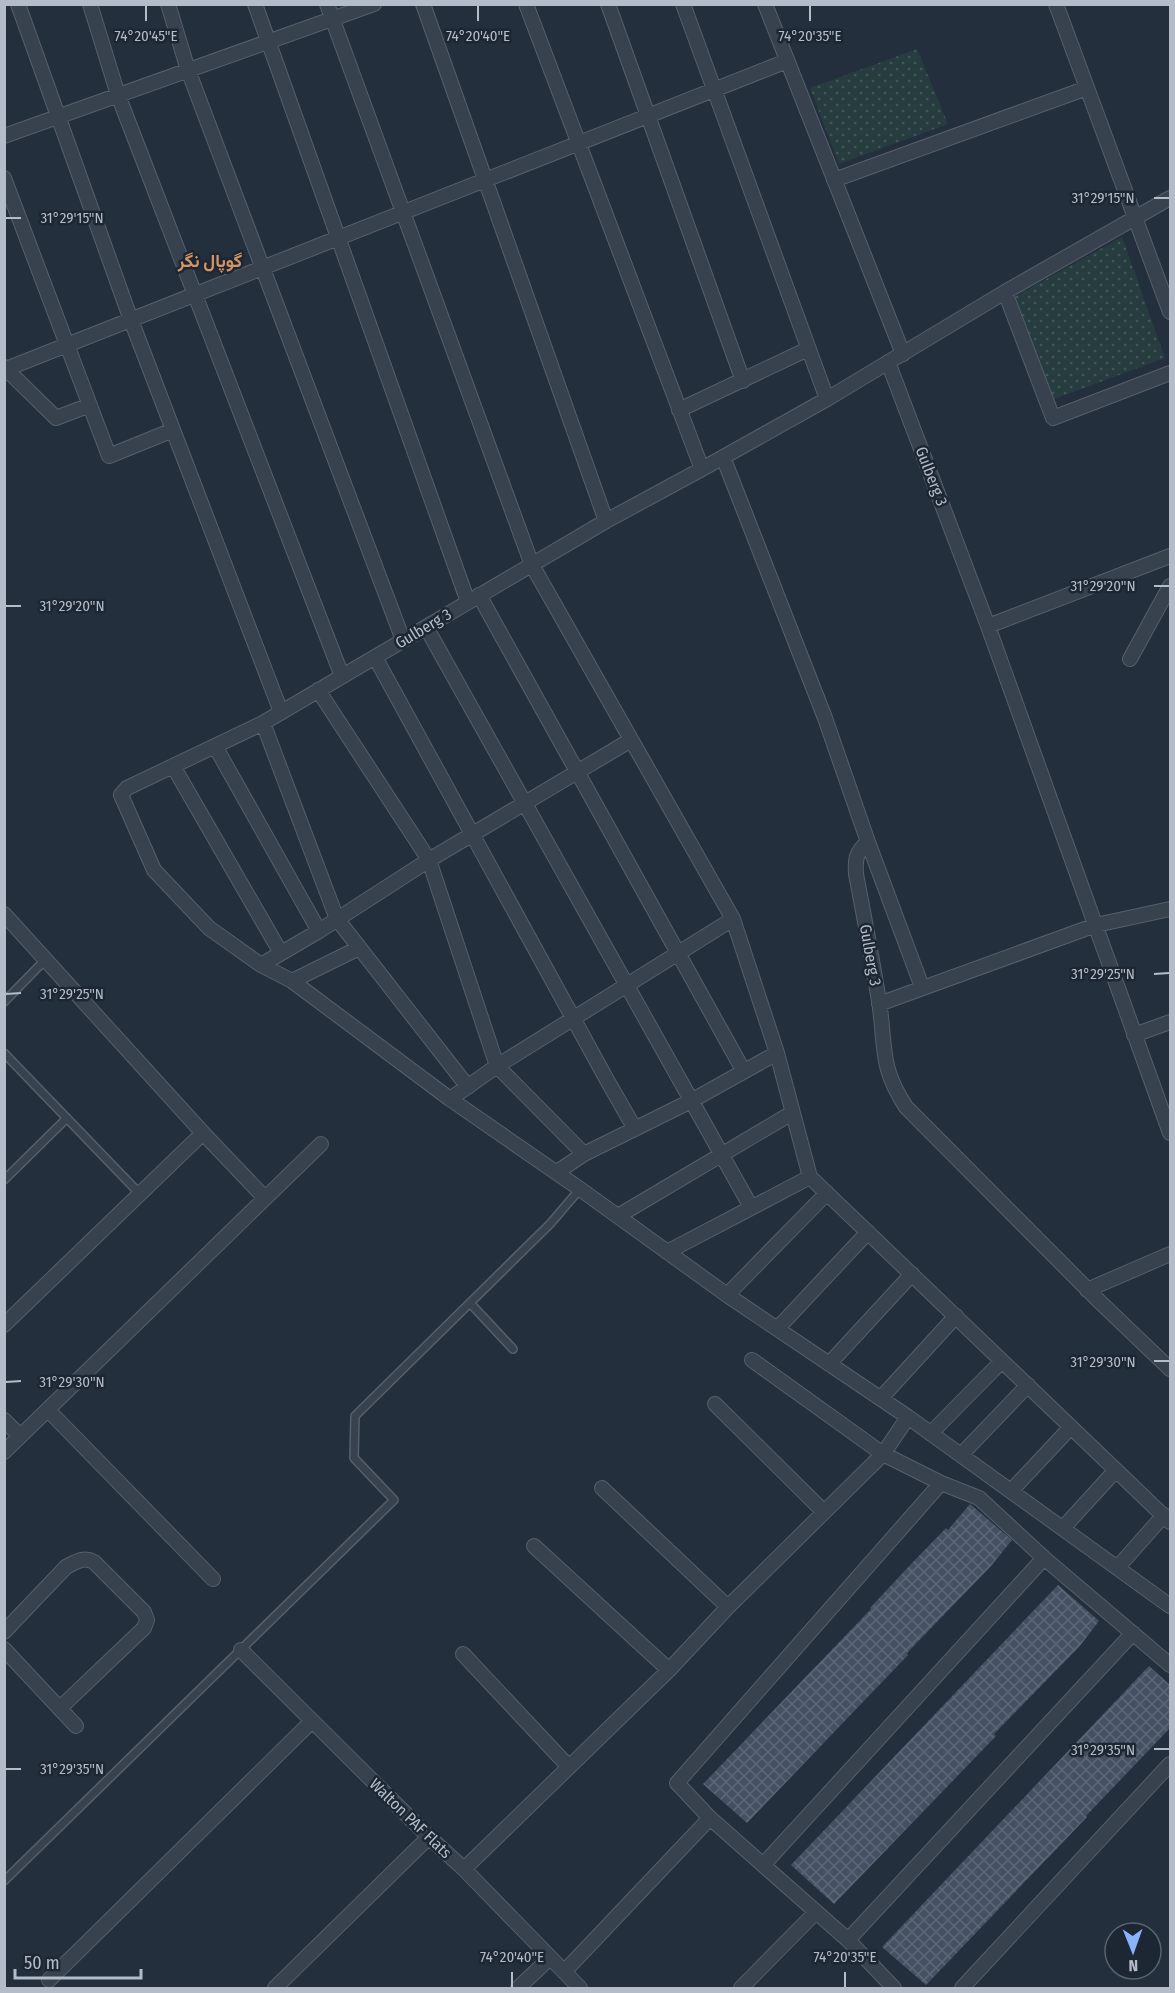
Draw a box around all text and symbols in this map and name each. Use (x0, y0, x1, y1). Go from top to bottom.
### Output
text: 74°20'45"E (115, 27, 177, 45)
text: 74°20'40"E (446, 27, 510, 45)
text: 74°20'35"E (778, 27, 842, 45)
text: 31°29'15"N (1071, 189, 1135, 207)
text: 31°29'15"N (40, 209, 104, 227)
district label: گوپال نگر (177, 250, 242, 273)
street label: Gulberg 3 (912, 444, 952, 509)
text: 31°29'20"N (1070, 577, 1136, 595)
text: 31°29'20"N (39, 597, 105, 615)
street label: Gulberg 3 (392, 604, 455, 653)
street label: Gulberg 3 (856, 923, 885, 987)
text: 31°29'25"N (1071, 965, 1135, 983)
text: 31°29'25"N (40, 985, 104, 1003)
text: 31°29'30"N (1070, 1353, 1136, 1371)
text: 31°29'30"N (39, 1373, 105, 1391)
text: 31°29'35"N (1071, 1741, 1135, 1759)
text: 31°29'35"N (40, 1760, 104, 1778)
street label: Walton PAF Flats (366, 1775, 456, 1862)
north arrow (1103, 1921, 1163, 1981)
scale bar (15, 1942, 141, 1980)
text: 74°20'40"E (480, 1948, 544, 1966)
text: 74°20'35"E (813, 1948, 877, 1966)
text: 50 m (24, 1952, 60, 1974)
text: N (1128, 1956, 1138, 1975)

